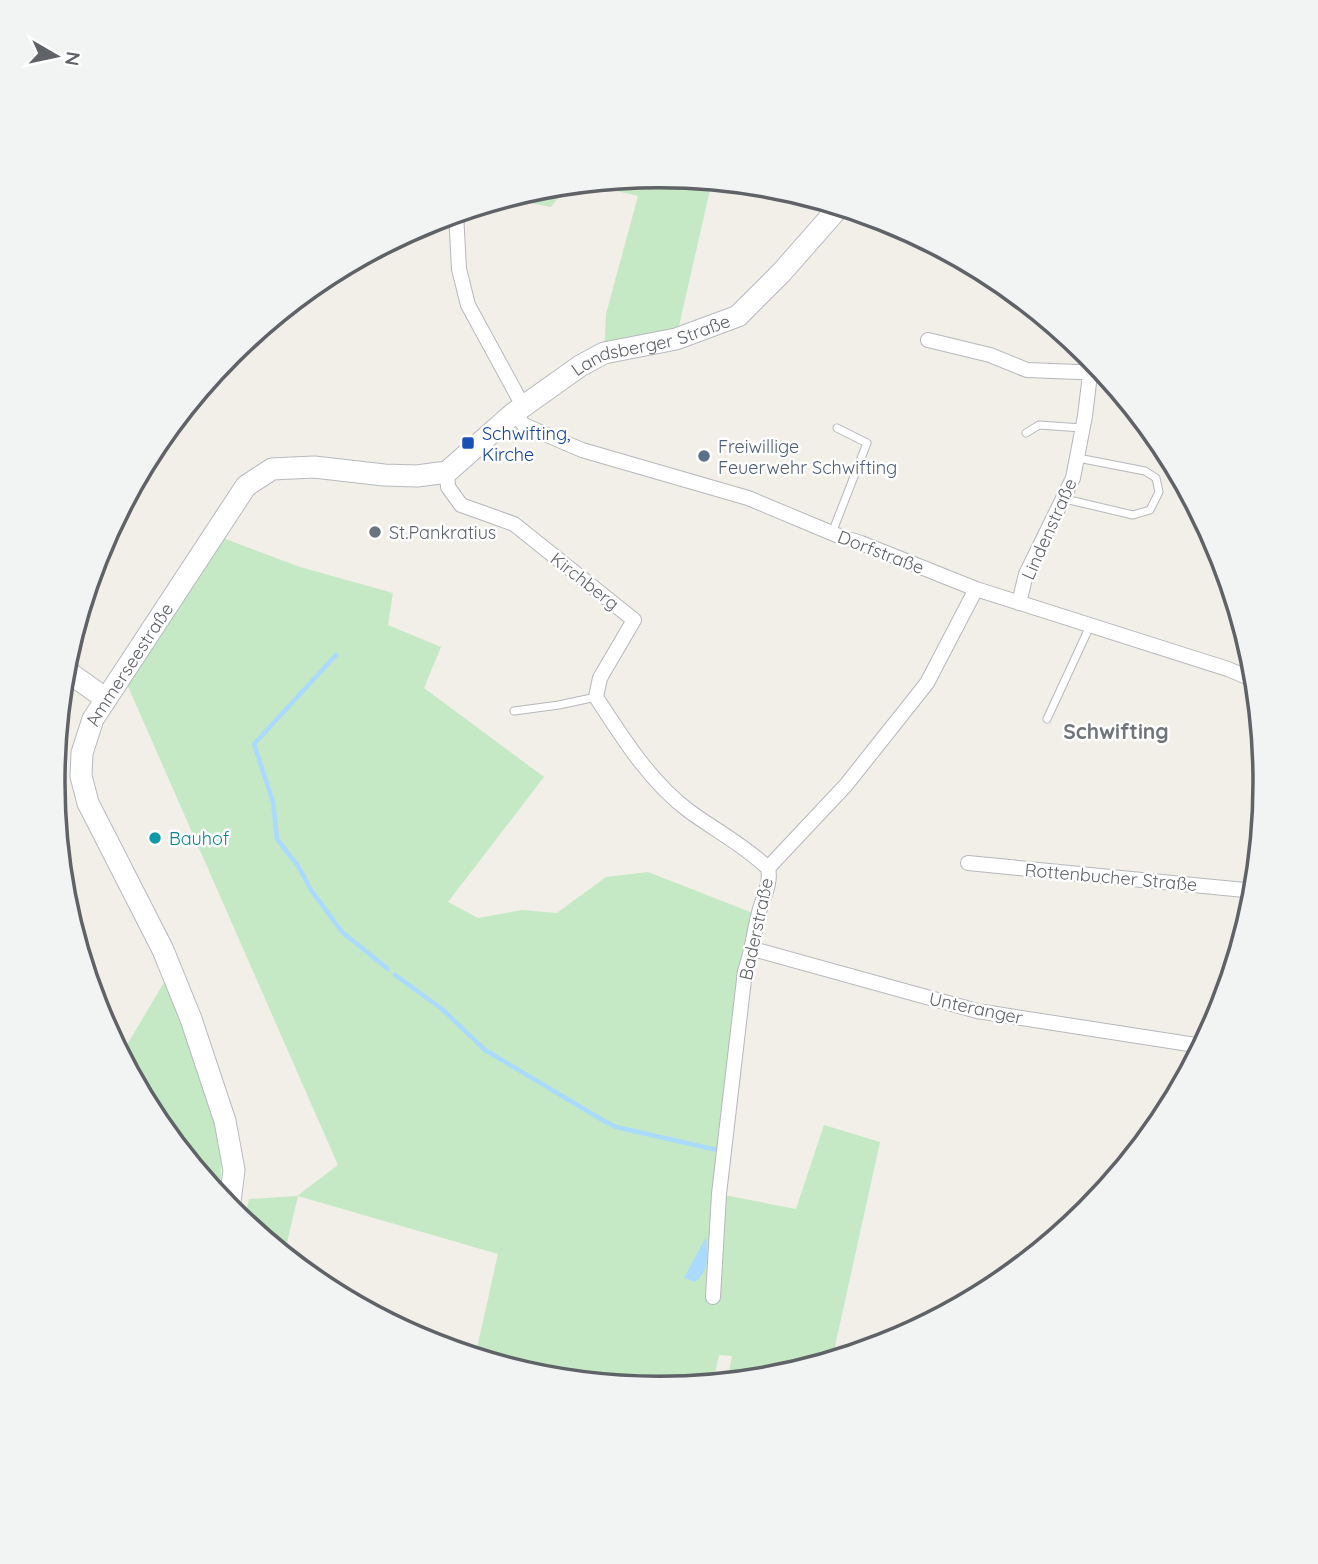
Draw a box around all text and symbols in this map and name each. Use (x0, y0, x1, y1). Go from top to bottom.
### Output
north arrow (21, 21, 91, 91)
text: N (60, 50, 86, 67)
street label: Landsberger Straße (566, 309, 733, 380)
place label: Schwifting, Kirche (482, 422, 571, 466)
marker: Schwifting, Kirche (460, 435, 476, 451)
place label: Freiwillige Feuerwehr Schwifting (718, 435, 897, 479)
marker: Freiwillige Feuerwehr Schwifting (696, 448, 712, 464)
street label: Lindenstraße (1016, 475, 1082, 583)
place label: St.Pankratius (389, 521, 496, 544)
marker: St.Pankratius (367, 524, 383, 540)
street label: Dorfstraße (835, 525, 927, 579)
street label: Kirchberg (546, 547, 624, 615)
street label: Ammerseestraße (80, 598, 178, 729)
district label: Schwifting (1063, 718, 1169, 744)
place label: Bauhof (169, 827, 230, 850)
marker: Bauhof (147, 830, 163, 846)
street label: Rottenbucher Straße (1024, 858, 1198, 896)
street label: Baderstraße (734, 876, 778, 982)
street label: Unteranger (927, 987, 1025, 1029)

